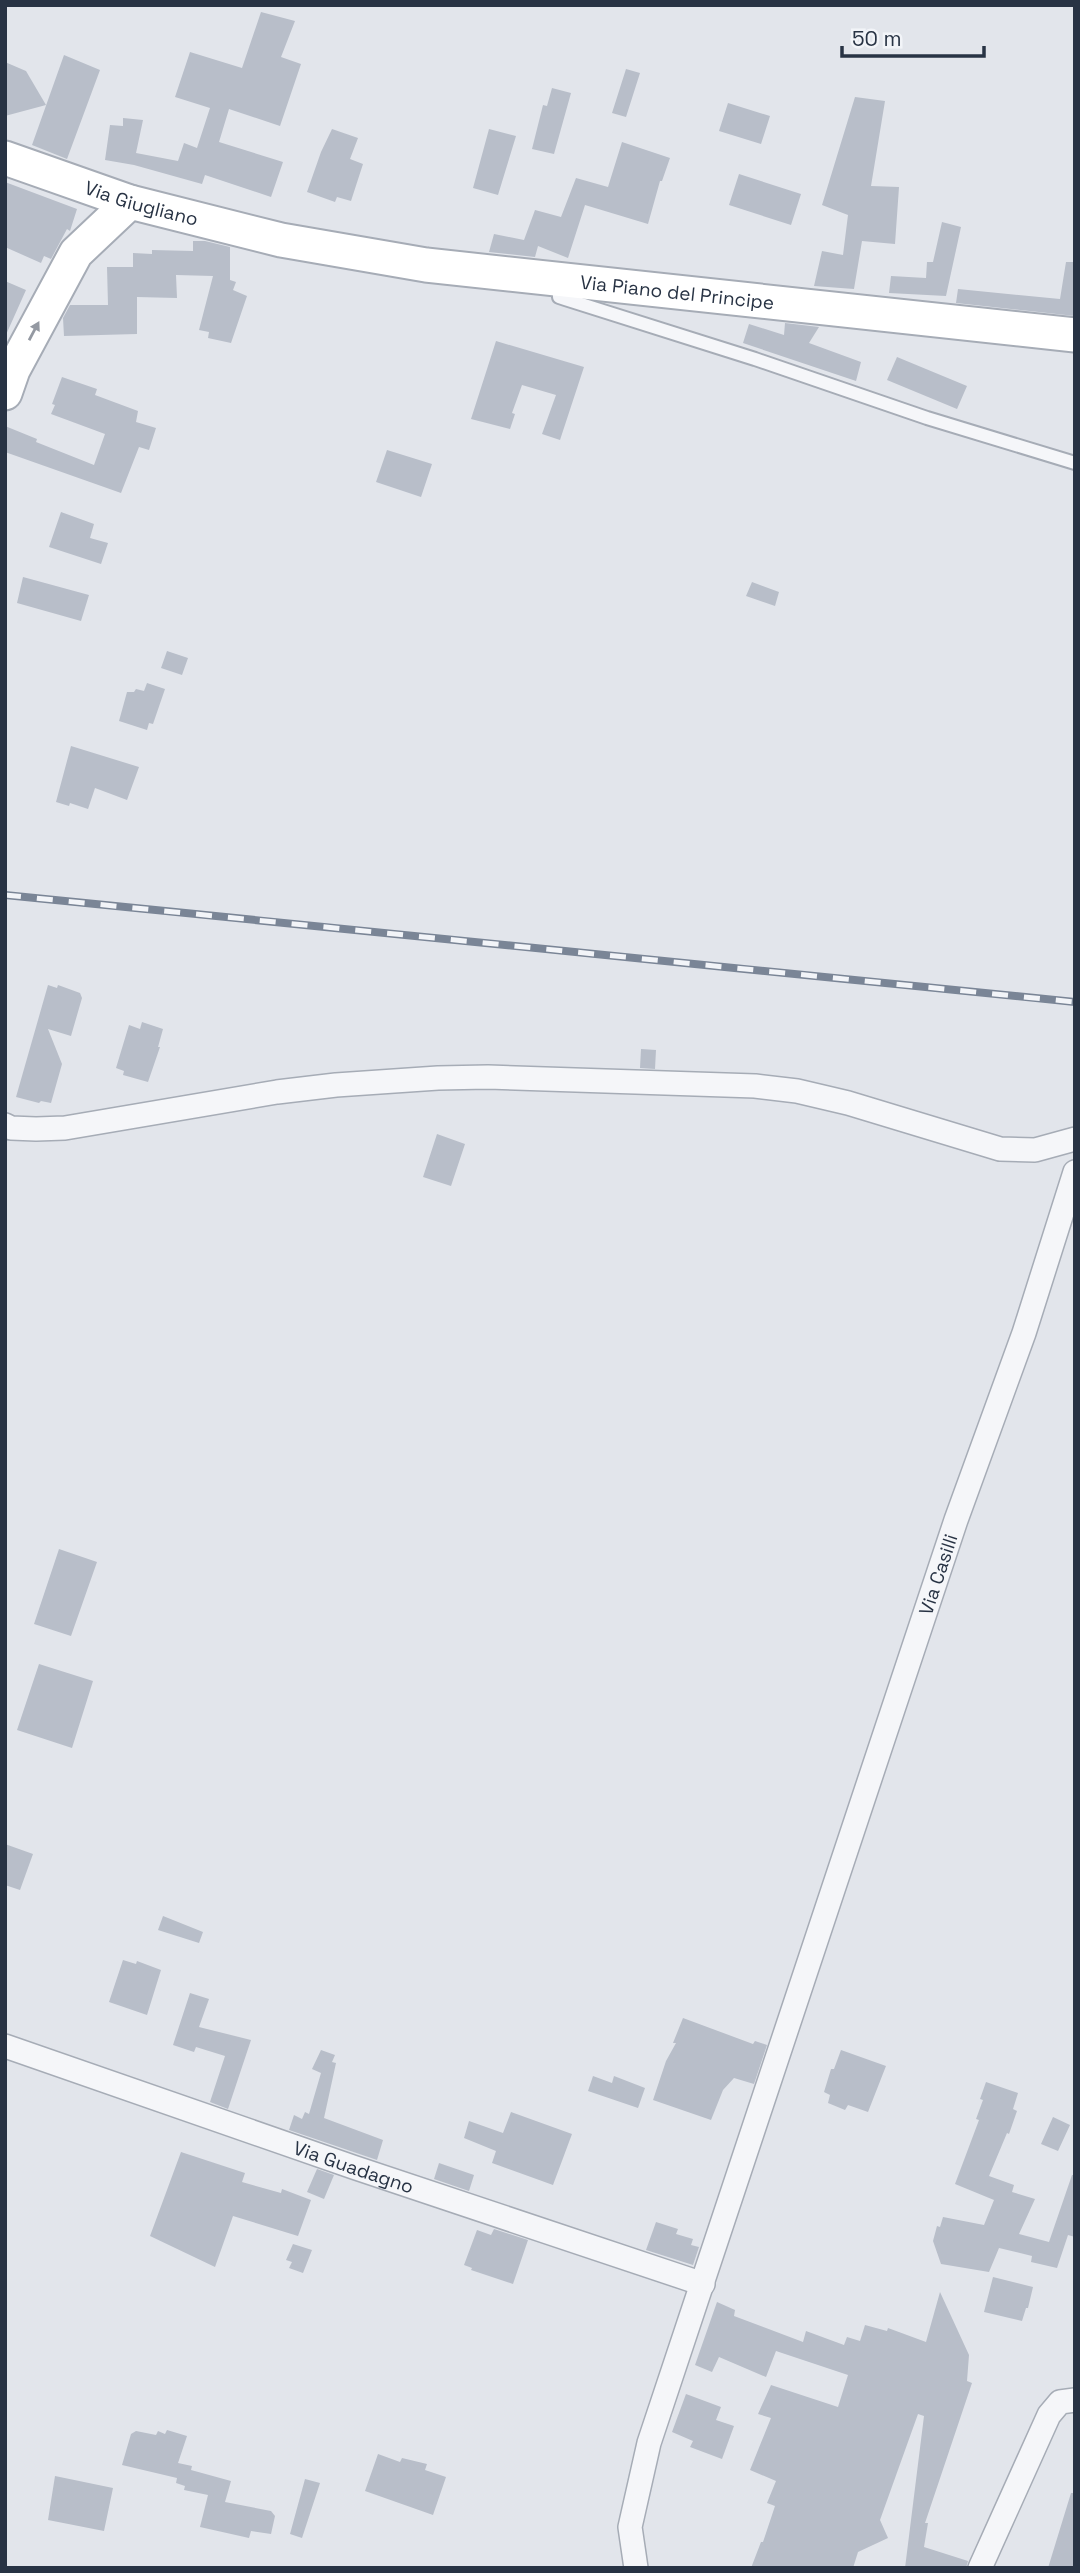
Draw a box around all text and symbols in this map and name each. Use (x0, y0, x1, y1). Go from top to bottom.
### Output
scale bar (842, 14, 984, 58)
text: 50 m (852, 25, 902, 52)
street label: Via Giugliano (81, 175, 201, 232)
street label: Via Piano del Principe (579, 270, 775, 315)
one-way arrow (28, 321, 40, 341)
street label: Via Casilli (913, 1531, 964, 1618)
street label: Via Guadagno (290, 2135, 417, 2199)

